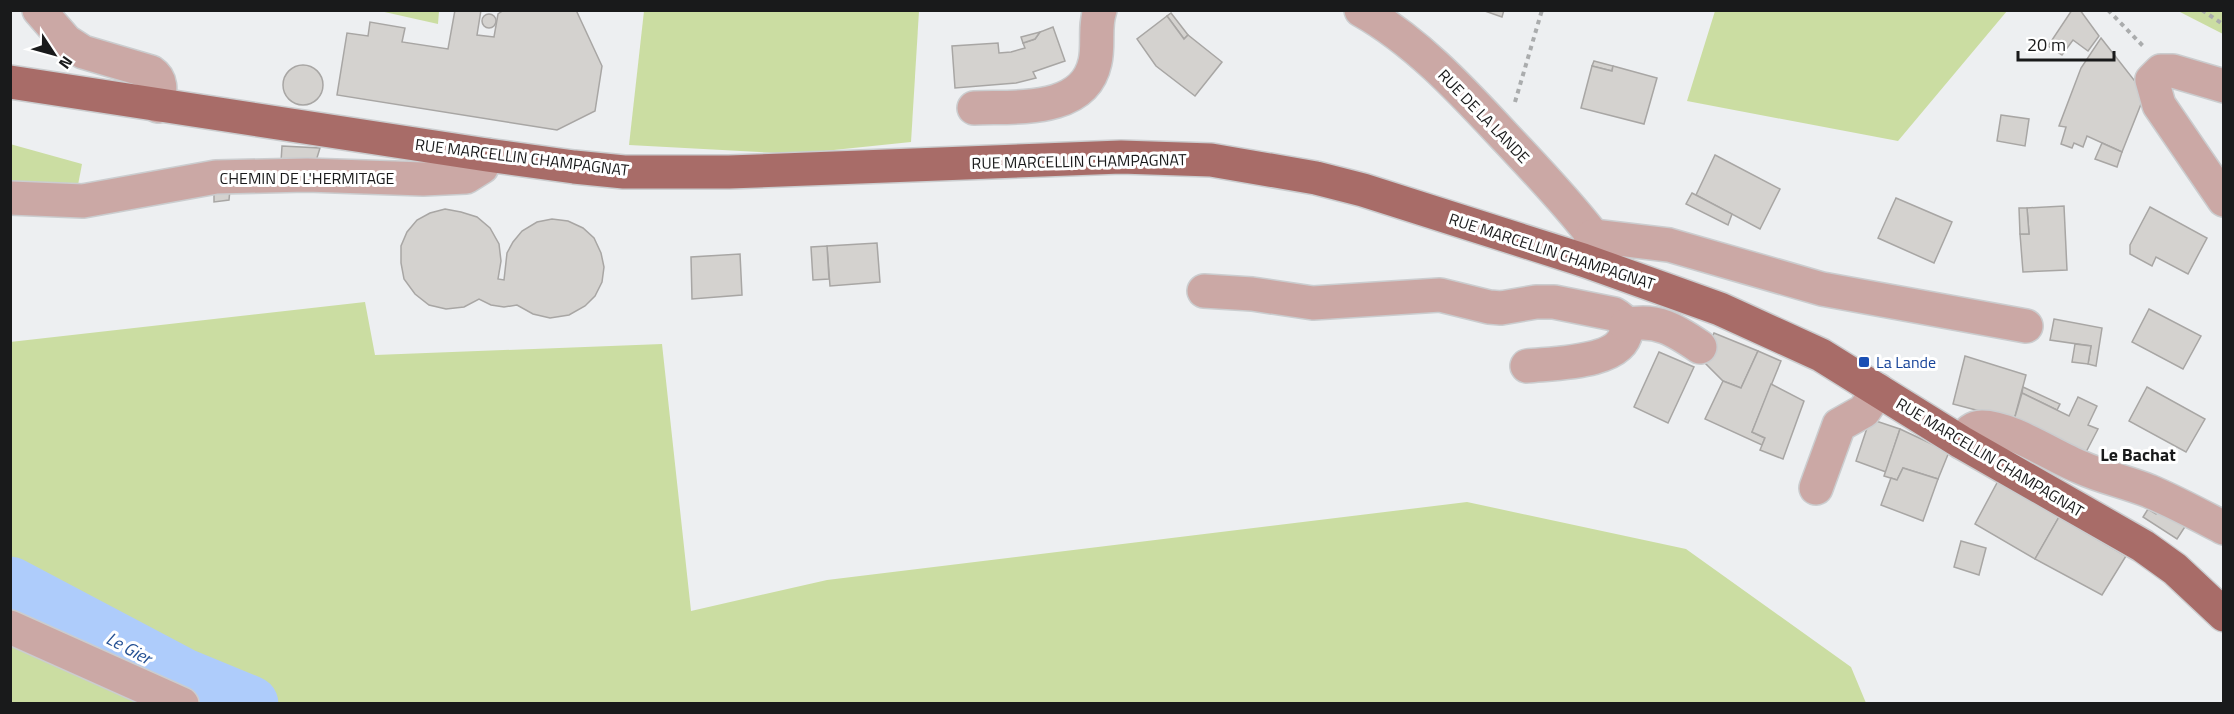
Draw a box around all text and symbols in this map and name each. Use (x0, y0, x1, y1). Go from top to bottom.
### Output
north arrow (24, 24, 84, 84)
scale bar (2018, 24, 2114, 62)
text: 20 m (2027, 31, 2066, 58)
text: N (53, 51, 79, 74)
street label: RUE DE LA LANDE (1433, 63, 1535, 169)
street label: RUE MARCELLIN CHAMPAGNAT (414, 132, 631, 182)
street label: RUE MARCELLIN CHAMPAGNAT (971, 147, 1187, 175)
street label: CHEMIN DE L'HERMITAGE (220, 166, 395, 190)
street label: RUE MARCELLIN CHAMPAGNAT (1446, 206, 1659, 296)
place label: La Lande (1876, 350, 1936, 374)
marker: La Lande (1857, 355, 1871, 369)
street label: RUE MARCELLIN CHAMPAGNAT (1892, 391, 2089, 523)
district label: Le Bachat (2100, 441, 2176, 468)
water label: Le Gier (102, 625, 159, 672)

